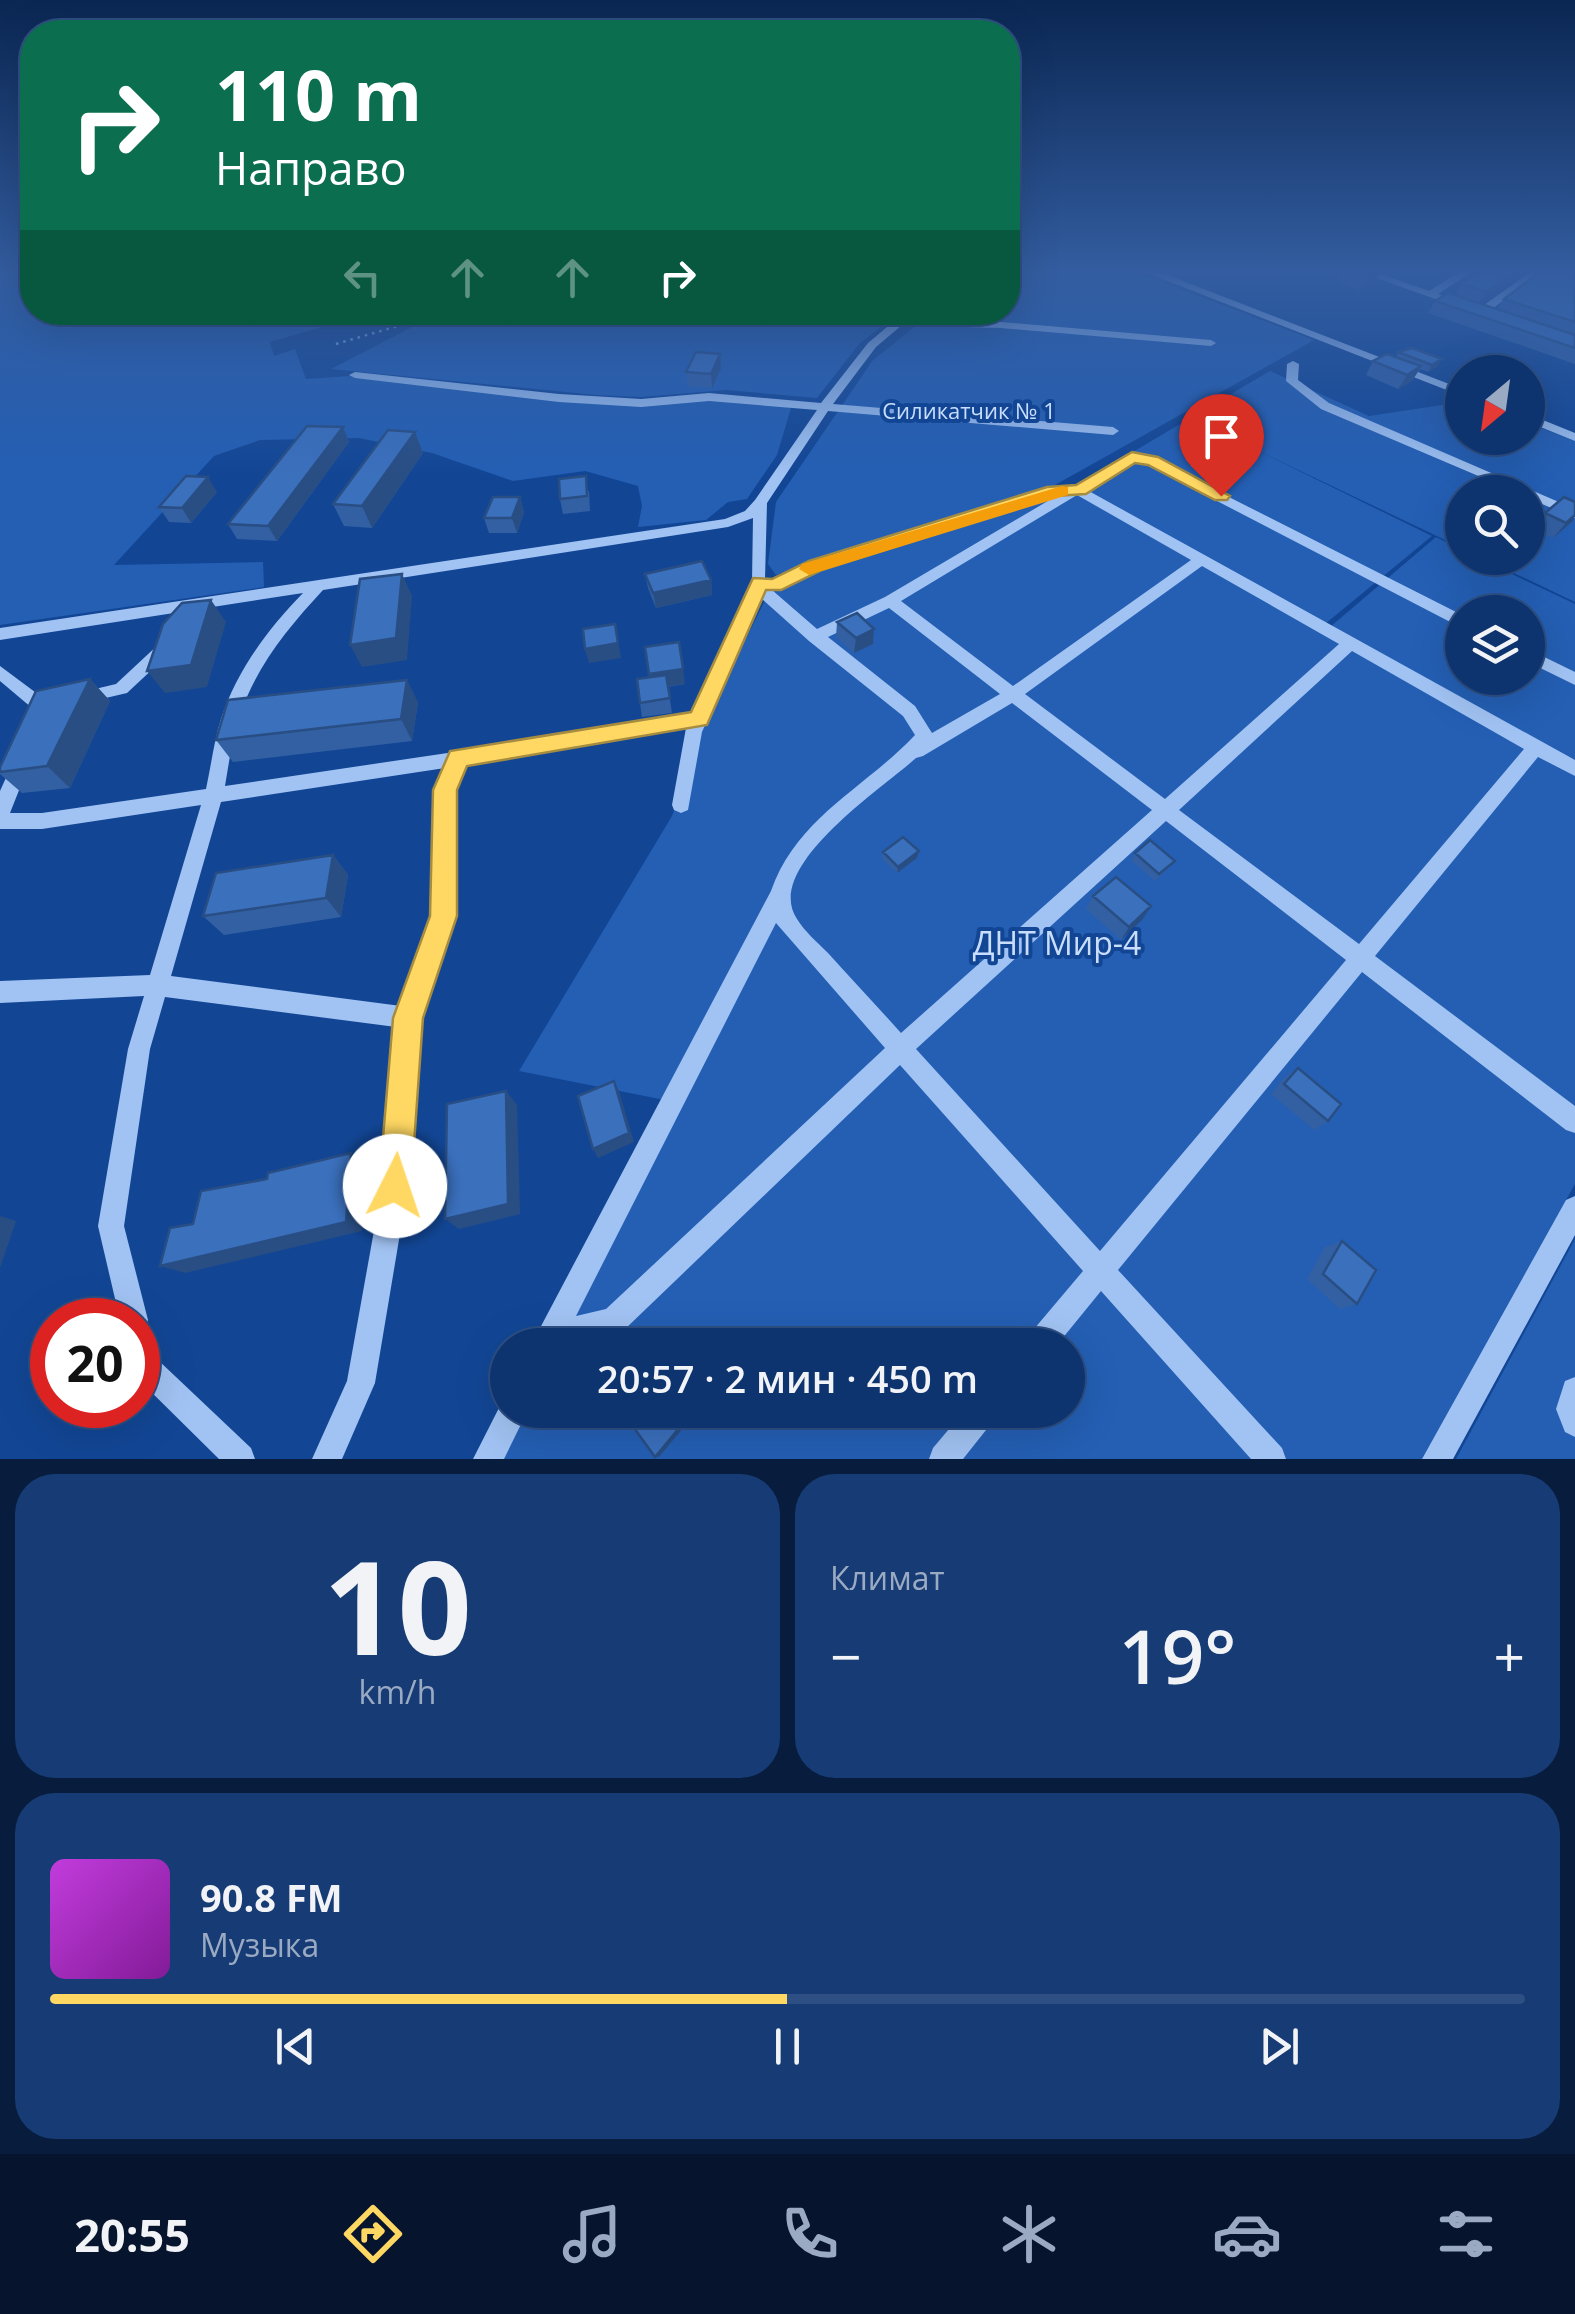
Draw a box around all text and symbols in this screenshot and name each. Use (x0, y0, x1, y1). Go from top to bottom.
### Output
text: 110 m (215, 46, 422, 142)
icon: right (50, 60, 180, 190)
text: Направо (215, 137, 407, 198)
icon: left (335, 250, 390, 305)
icon: ahead (440, 250, 495, 305)
icon: ahead (545, 250, 600, 305)
icon: right (650, 250, 705, 305)
north arrow (1445, 355, 1545, 455)
map controls (1445, 355, 1545, 695)
pin (1179, 394, 1264, 497)
park label: Силикатчик № 1 (882, 395, 1056, 425)
icon: arrive (1194, 409, 1249, 464)
button: search (1445, 475, 1545, 575)
button: layers (1445, 595, 1545, 695)
park label: ДНТ Мир-4 (973, 921, 1141, 964)
position arrow (343, 1134, 447, 1238)
speed limit sign: 20 (30, 1298, 160, 1428)
text: 20:57 · 2 мин · 450 m (597, 1352, 978, 1404)
text: 10 (323, 1516, 472, 1693)
text: Климат (830, 1556, 944, 1599)
text: 19° (1119, 1604, 1236, 1706)
text: − (830, 1618, 861, 1693)
text: + (1494, 1618, 1525, 1693)
text: km/h (359, 1670, 436, 1713)
text: 90.8 FM (200, 1871, 343, 1923)
text: Музыка (200, 1923, 319, 1966)
icon: previous (268, 2019, 323, 2074)
icon: pause (760, 2019, 815, 2074)
icon: next (1252, 2019, 1307, 2074)
icon: directions (338, 2199, 408, 2269)
icon: music (557, 2199, 627, 2269)
icon: phone (775, 2199, 845, 2269)
icon: climate (994, 2199, 1064, 2269)
icon: car (1212, 2199, 1282, 2269)
icon: filters (1431, 2199, 1501, 2269)
text: 20:55 (74, 2204, 190, 2265)

